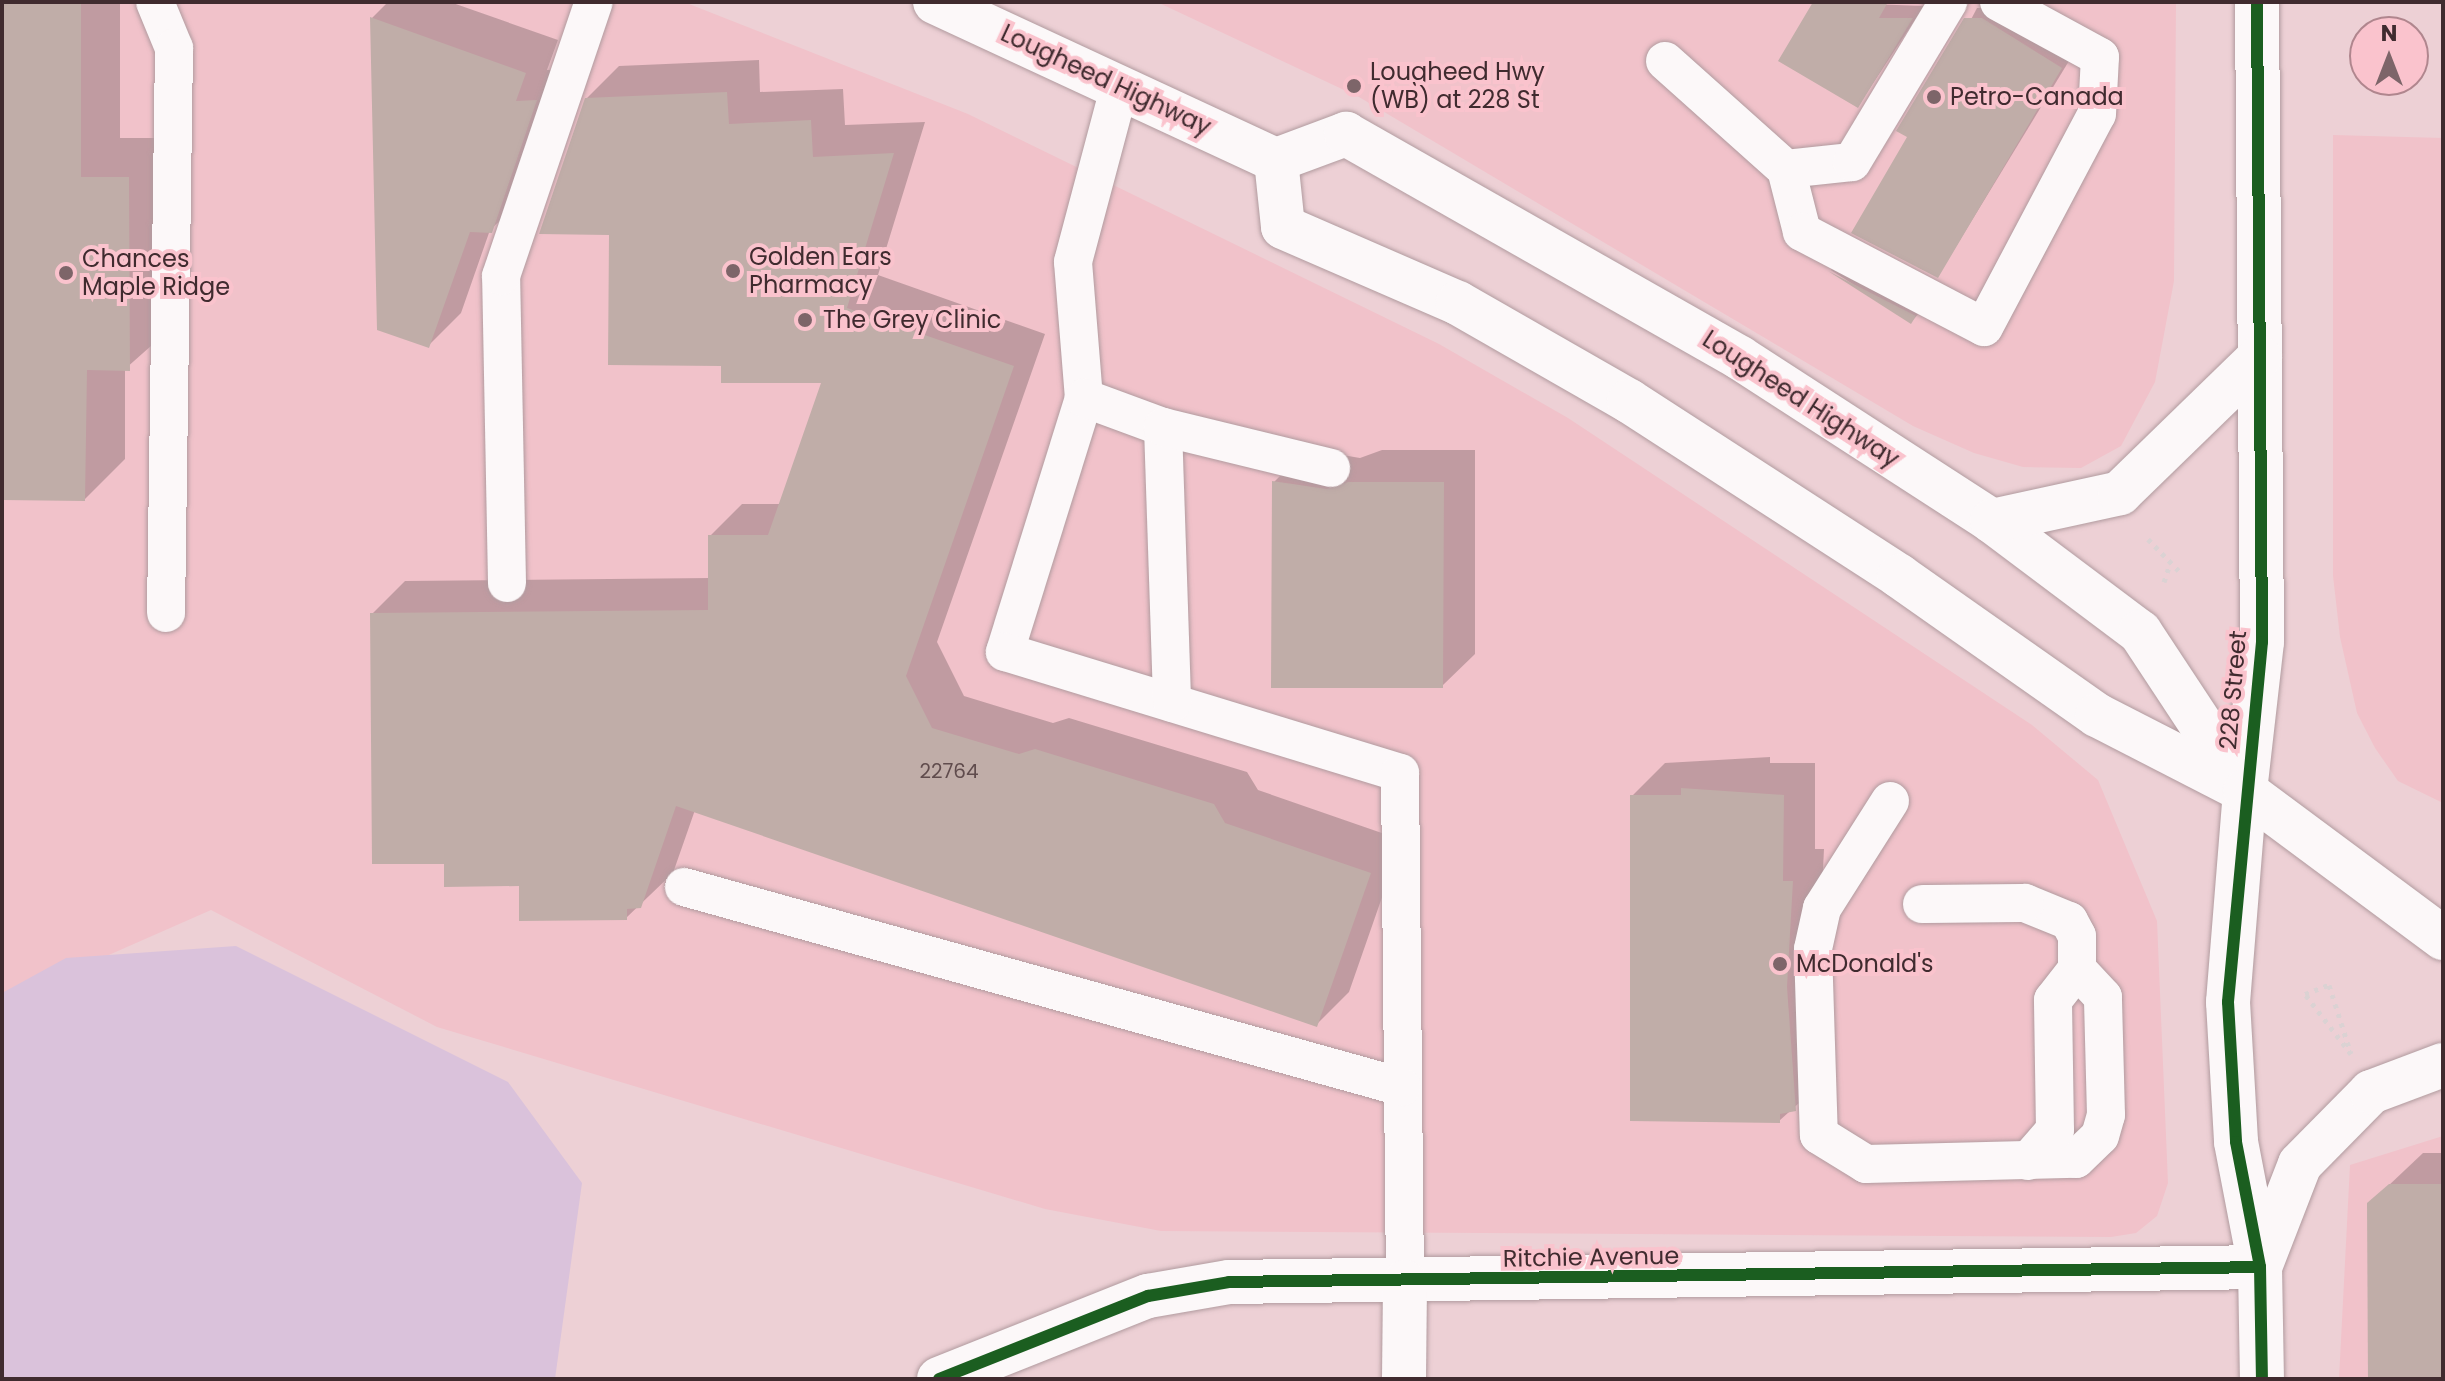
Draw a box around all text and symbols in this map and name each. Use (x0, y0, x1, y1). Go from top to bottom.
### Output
north arrow (2349, 16, 2429, 96)
text: N (2381, 18, 2397, 49)
street label: Lougheed Highway (996, 19, 1216, 141)
place label: Lougheed Hwy (WB) at 228 St (1370, 58, 1545, 114)
marker: Lougheed Hwy (WB) at 228 St (1345, 77, 1363, 95)
place label: Petro-Canada (1950, 83, 2124, 111)
marker: Petro-Canada (1925, 88, 1943, 106)
place label: Golden Ears Pharmacy (749, 243, 892, 299)
place label: Chances Maple Ridge (82, 245, 230, 301)
marker: Golden Ears Pharmacy (724, 262, 742, 280)
marker: Chances Maple Ridge (57, 264, 75, 282)
place label: The Grey Clinic (823, 306, 1001, 334)
marker: The Grey Clinic (794, 309, 816, 331)
street label: Lougheed Highway (1697, 325, 1905, 473)
street label: 228 Street (2213, 629, 2253, 751)
house number: 22764 (919, 759, 979, 783)
place label: McDonald's (1796, 950, 1934, 978)
marker: McDonald's (1771, 955, 1789, 973)
street label: Ritchie Avenue (1503, 1241, 1679, 1273)

